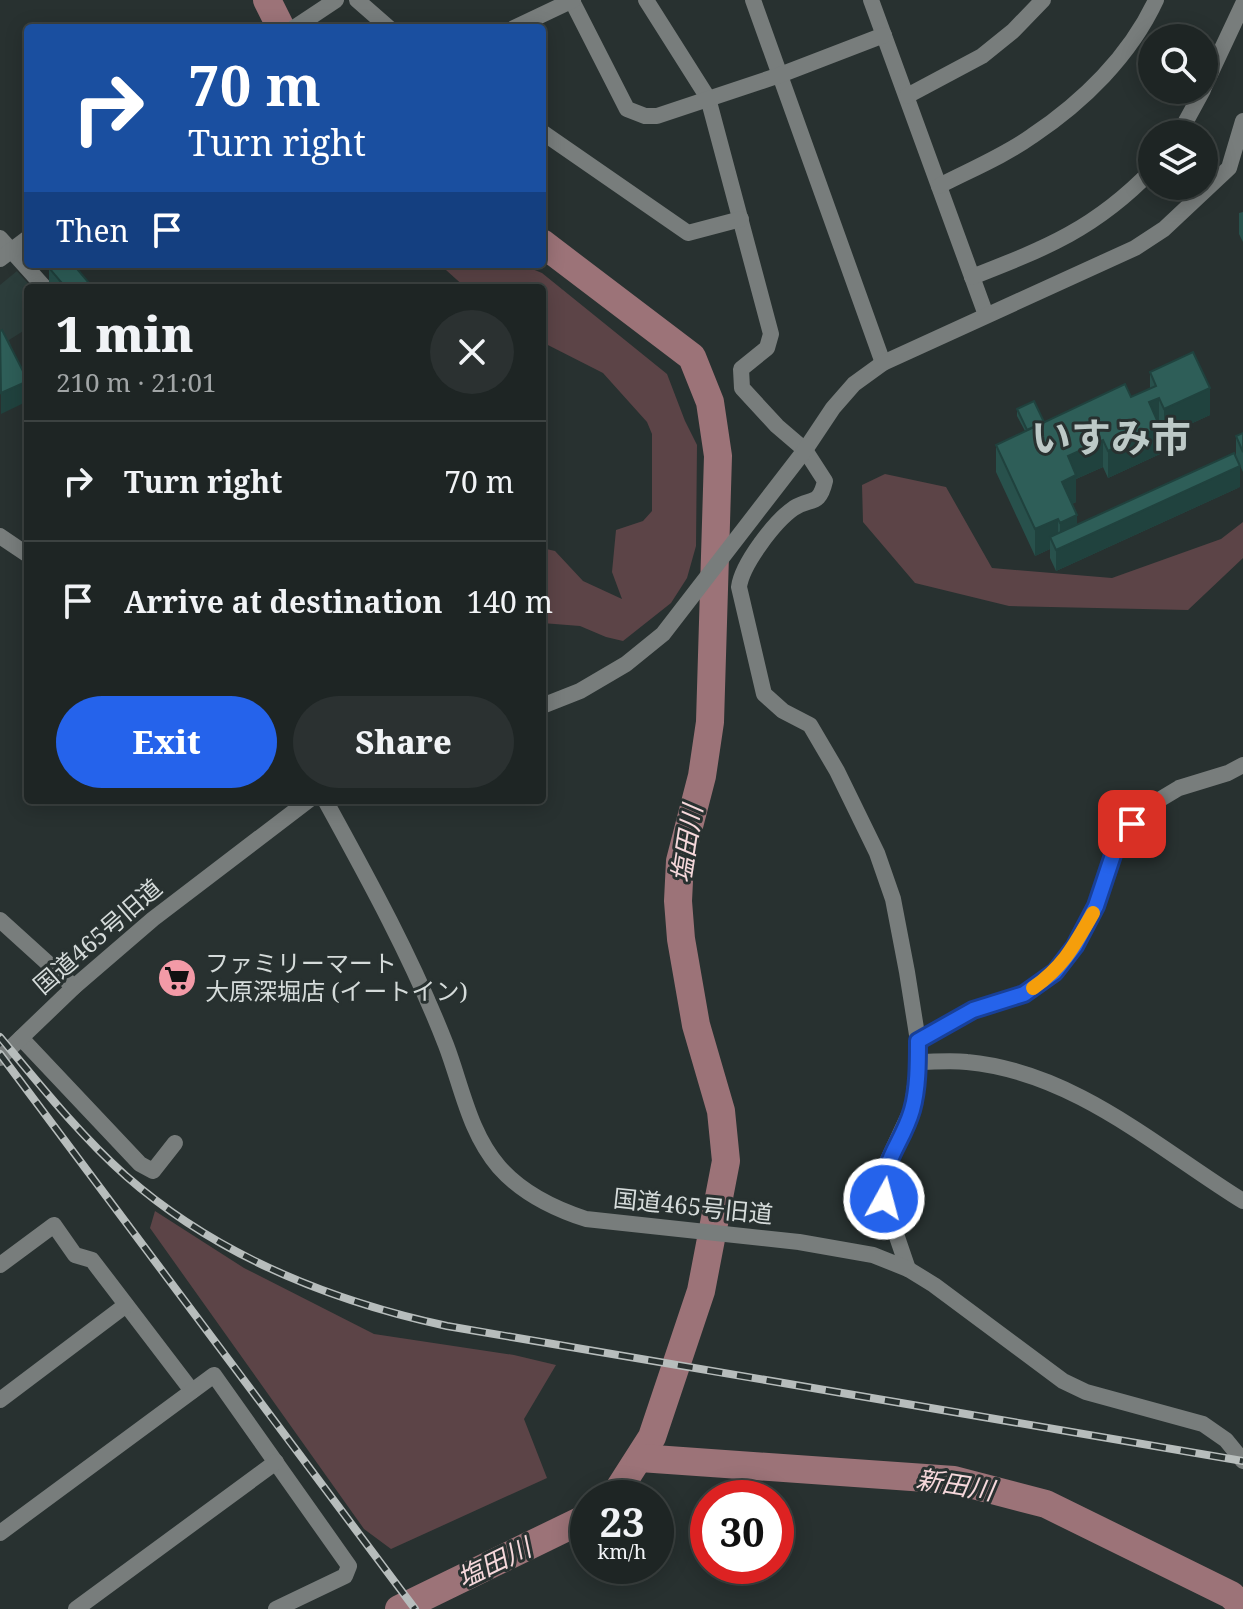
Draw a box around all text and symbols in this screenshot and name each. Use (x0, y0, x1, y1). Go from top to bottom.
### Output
map controls (1138, 24, 1218, 200)
button: search (1138, 24, 1218, 104)
text: 70 m (188, 46, 321, 122)
icon: right (56, 56, 160, 160)
text: Turn right (188, 118, 366, 167)
button: layers (1138, 120, 1218, 200)
icon: arrive (145, 208, 189, 252)
text: Then (56, 210, 129, 251)
text: 1 min (56, 301, 194, 366)
button: close (430, 310, 514, 394)
text: 210 m · 21:01 (56, 364, 217, 400)
district label: いすみ市 (1031, 409, 1191, 464)
icon: right (56, 459, 100, 503)
text: Turn right (124, 461, 282, 502)
text: 70 m (444, 461, 514, 502)
icon: arrive (56, 579, 100, 623)
text: Arrive at destination (124, 581, 443, 622)
text: 140 m (467, 581, 553, 622)
button: Exit (56, 696, 277, 788)
button: Share (293, 696, 514, 788)
pin (1098, 790, 1166, 858)
water label: 塩田川 (662, 800, 710, 885)
icon: arrive (1110, 802, 1154, 846)
street label: 国道465号旧道 (26, 871, 168, 1001)
place label: ファミリーマート 大原深堀店 (イートイン) (205, 946, 468, 1007)
supermarket icon: ファミリーマート 大原深堀店 (イートイン) (156, 957, 198, 999)
position arrow (842, 1157, 926, 1241)
street label: 国道465号旧道 (612, 1181, 775, 1230)
water label: 新田川 (914, 1460, 999, 1508)
speed limit sign: 30 (690, 1480, 794, 1584)
text: 23 (599, 1494, 645, 1549)
water label: 塩田川 (451, 1528, 539, 1595)
text: km/h (597, 1538, 647, 1565)

